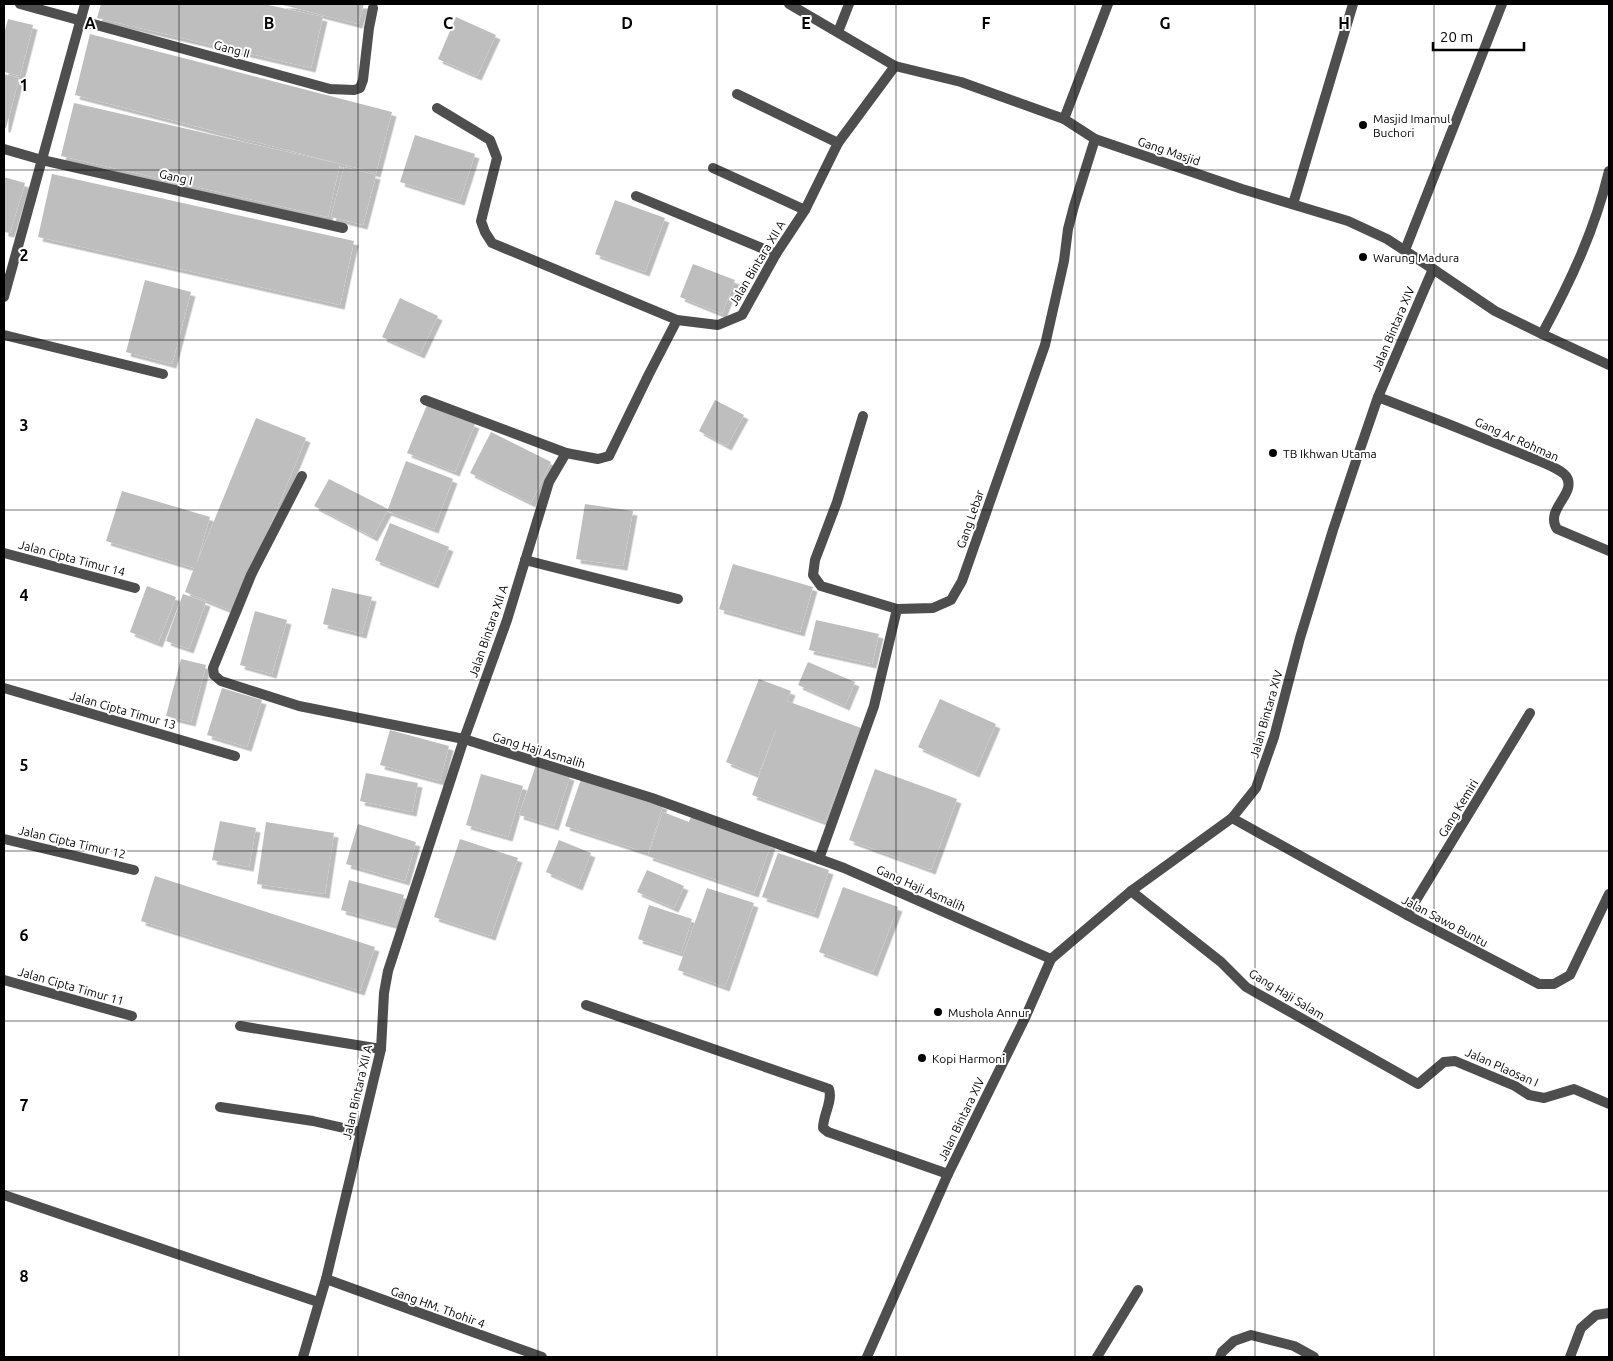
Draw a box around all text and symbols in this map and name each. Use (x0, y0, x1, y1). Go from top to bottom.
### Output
text: A (84, 14, 96, 32)
text: B (264, 14, 274, 32)
text: C (443, 14, 453, 32)
text: D (621, 14, 633, 32)
text: E (801, 14, 811, 32)
text: F (982, 14, 991, 32)
text: G (1159, 14, 1171, 32)
text: H (1338, 14, 1350, 32)
scale bar (1433, 20, 1524, 52)
text: 20 m (1440, 28, 1473, 45)
street label: Gang II (213, 38, 251, 60)
text: 1 (19, 76, 29, 94)
place label: Masjid Imamul Buchori (1373, 112, 1450, 139)
marker: Masjid Imamul Buchori (1357, 119, 1369, 131)
street label: Gang Masjid (1136, 134, 1202, 168)
street label: Gang I (158, 167, 194, 187)
street label: Jalan Bintara XII A (727, 218, 788, 308)
text: 2 (19, 246, 29, 264)
marker: Warung Madura (1357, 251, 1369, 263)
place label: Warung Madura (1373, 251, 1459, 264)
street label: Jalan Bintara XIV (1369, 284, 1417, 373)
street label: Gang Ar Rohman (1473, 415, 1561, 463)
text: 3 (19, 416, 29, 434)
marker: TB Ikhwan Utama (1267, 447, 1279, 459)
place label: TB Ikhwan Utama (1283, 447, 1377, 460)
street label: Gang Lebar (954, 488, 986, 550)
street label: Jalan Cipta Timur 14 (17, 538, 127, 579)
street label: Jalan Bintara XII A (466, 583, 510, 679)
text: 4 (19, 586, 29, 604)
street label: Jalan Bintara XIV (1247, 668, 1285, 759)
street label: Jalan Cipta Timur 13 (68, 689, 178, 731)
street label: Gang Haji Asmalih (491, 730, 587, 770)
text: 5 (19, 756, 29, 774)
street label: Gang Kemiri (1436, 777, 1480, 839)
street label: Jalan Cipta Timur 12 (17, 823, 127, 861)
street label: Gang Haji Asmalih (874, 862, 968, 914)
street label: Jalan Sawo Buntu (1400, 893, 1490, 949)
text: 6 (19, 926, 29, 944)
street label: Jalan Cipta Timur 11 (16, 965, 126, 1007)
street label: Gang Haji Salam (1247, 966, 1327, 1022)
marker: Mushola Annur (932, 1006, 944, 1018)
place label: Mushola Annur (948, 1006, 1030, 1019)
street label: Jalan Bintara XII A (340, 1043, 374, 1141)
street label: Jalan Plaosan I (1463, 1045, 1541, 1089)
marker: Kopi Harmoni (916, 1052, 928, 1064)
place label: Kopi Harmoni (932, 1052, 1005, 1065)
street label: Jalan Bintara XIV (935, 1075, 987, 1163)
text: 7 (19, 1096, 29, 1114)
text: 8 (19, 1267, 29, 1285)
street label: Gang HM. Thohir 4 (389, 1284, 487, 1330)

